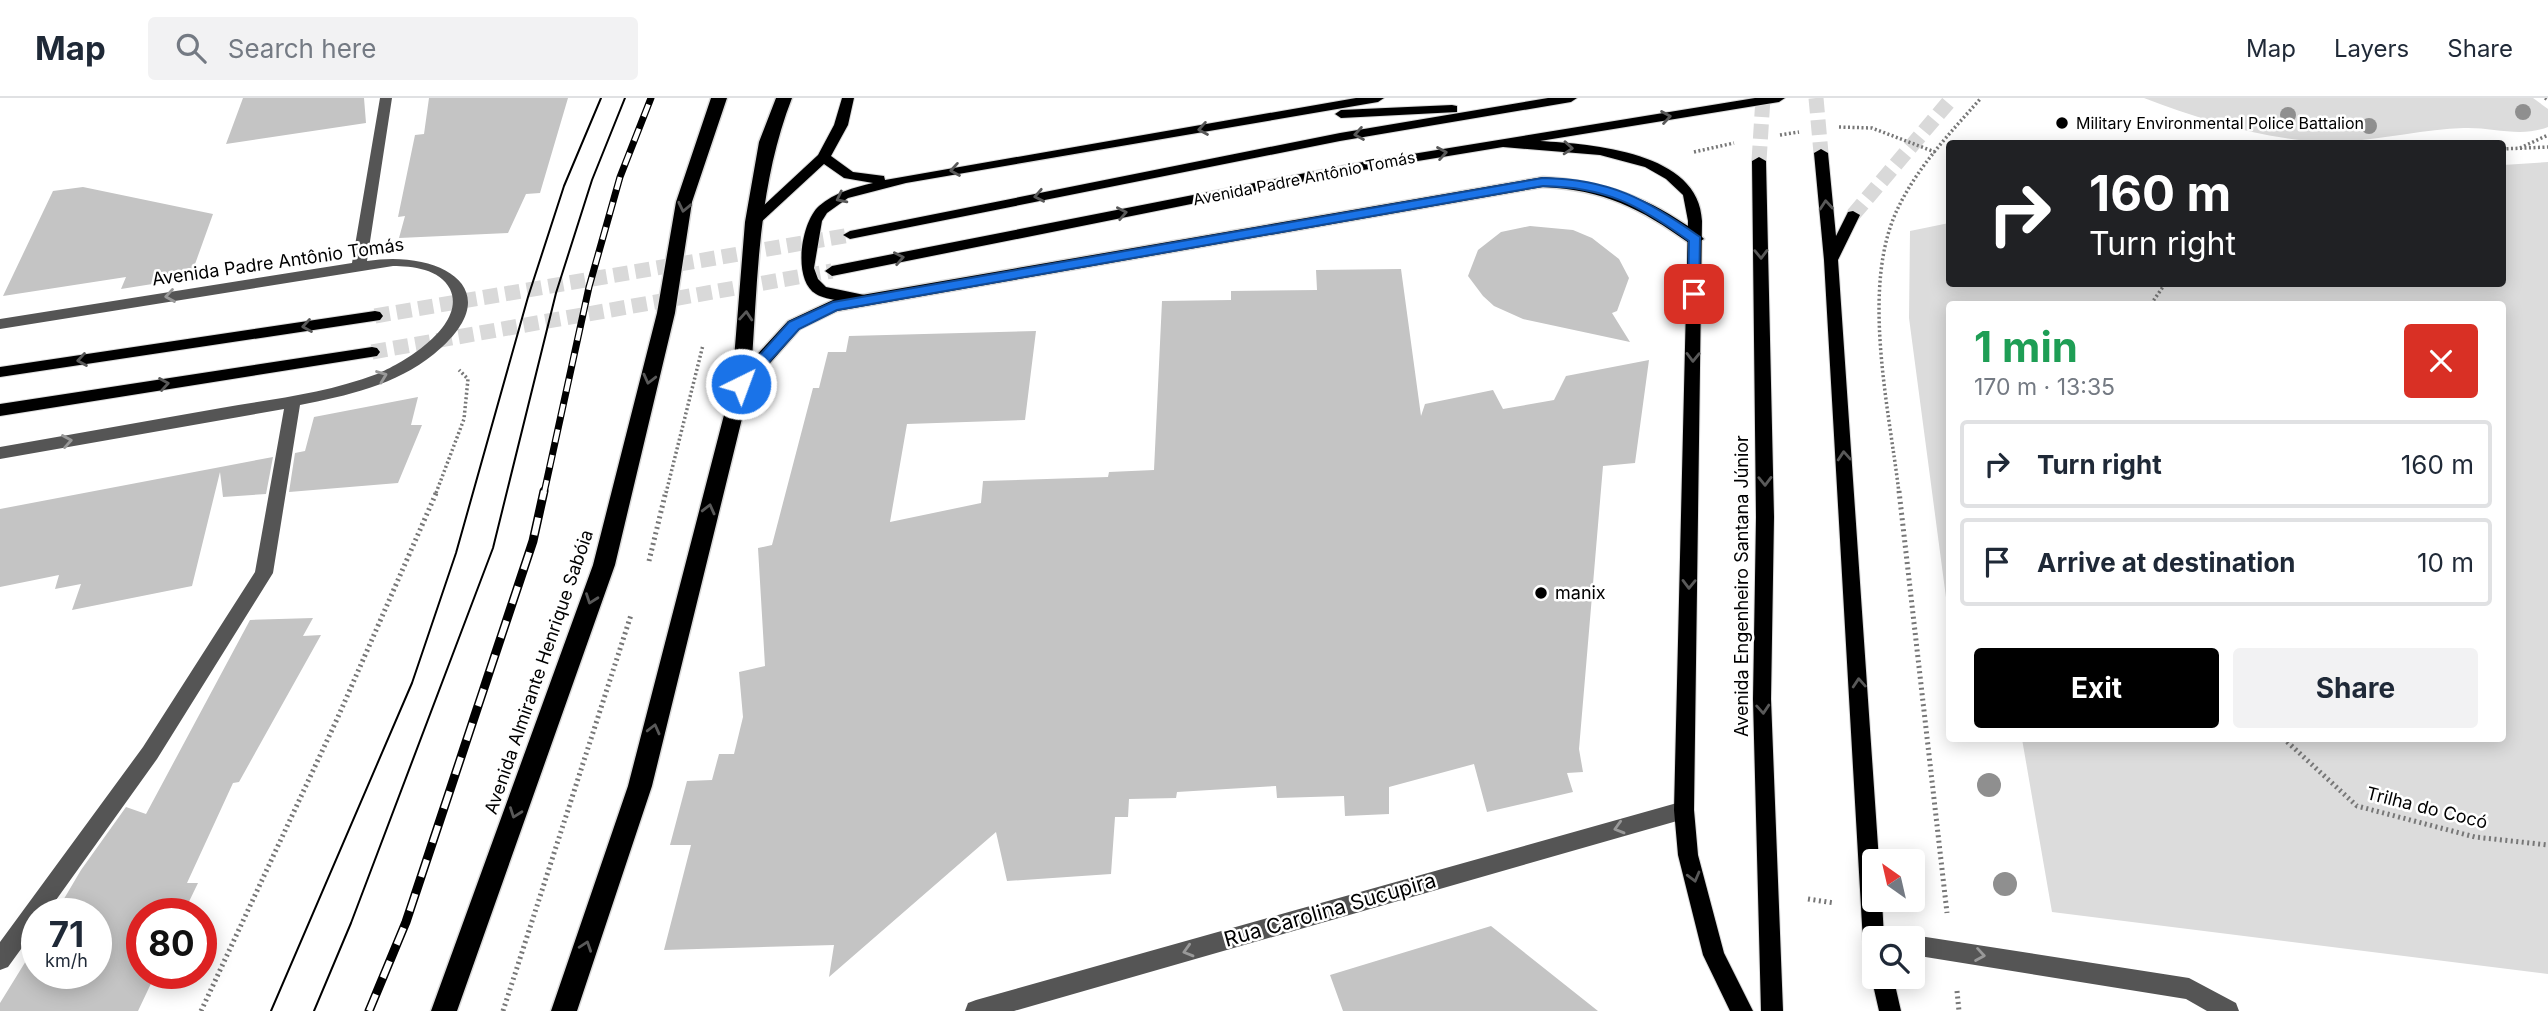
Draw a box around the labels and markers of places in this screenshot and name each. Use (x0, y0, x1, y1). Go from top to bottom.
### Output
place label: Military Environmental Police Battalion (2076, 113, 2364, 133)
marker: Military Environmental Police Battalion (2054, 115, 2070, 131)
pin (1664, 264, 1724, 324)
place label: manix (1555, 582, 1606, 603)
marker: manix (1533, 585, 1549, 601)

